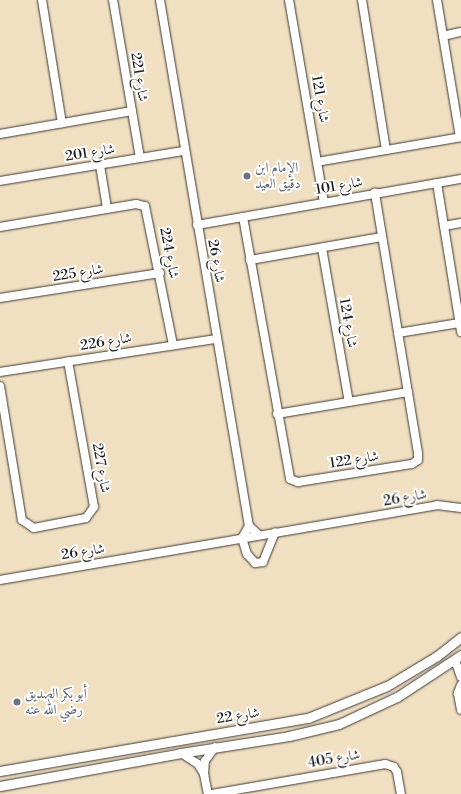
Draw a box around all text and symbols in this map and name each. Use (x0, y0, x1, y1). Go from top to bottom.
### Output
street label: شارع 221 (127, 51, 151, 103)
street label: شارع 121 (308, 74, 332, 124)
street label: شارع 201 (64, 141, 116, 165)
place label: الإمام ابن دقيق العيد (255, 160, 301, 192)
marker: الإمام ابن دقيق العيد (242, 171, 252, 181)
street label: شارع 101 (314, 174, 364, 198)
street label: شارع 224 (156, 226, 182, 280)
street label: شارع 26 (204, 238, 228, 284)
street label: شارع 225 (52, 261, 104, 285)
street label: شارع 124 (335, 297, 361, 349)
street label: شارع 226 (79, 330, 133, 354)
street label: شارع 227 (88, 442, 114, 494)
street label: شارع 122 (328, 448, 380, 472)
street label: شارع 26 (382, 486, 428, 510)
street label: شارع 26 (60, 540, 106, 564)
place label: أبو بكر الصديق رضي الله عنه (25, 686, 87, 718)
marker: أبو بكر الصديق رضي الله عنه (12, 697, 22, 707)
street label: شارع 22 (215, 704, 261, 728)
street label: شارع 405 (307, 746, 361, 772)

